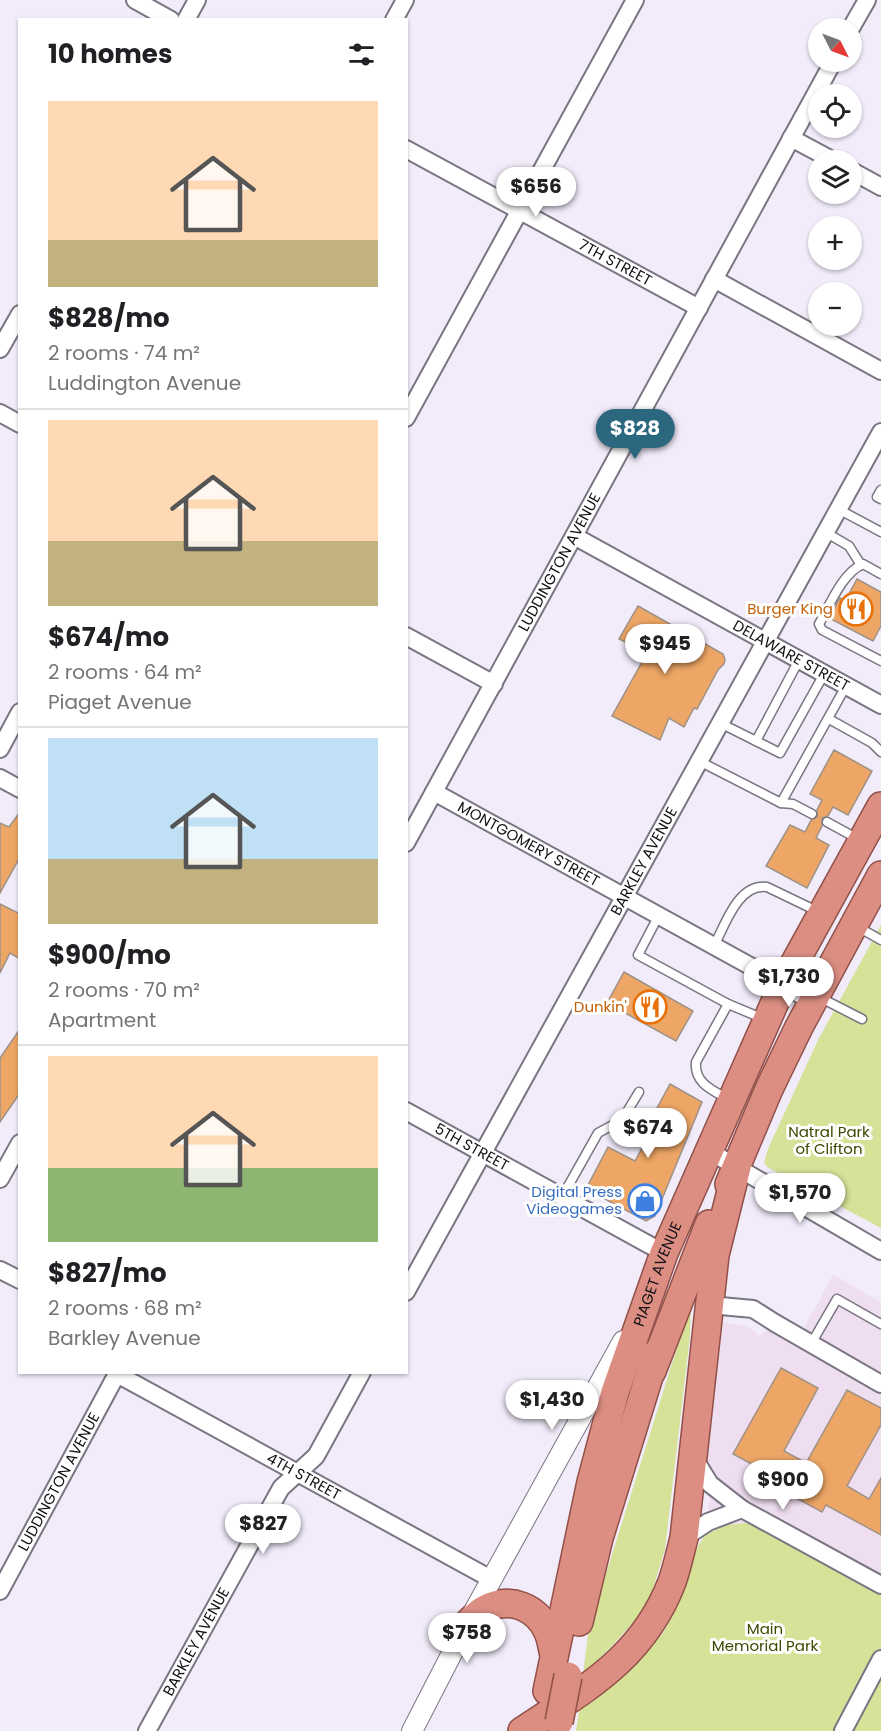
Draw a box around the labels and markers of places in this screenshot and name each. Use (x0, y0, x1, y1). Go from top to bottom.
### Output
pin: $656 (500, 167, 572, 218)
pin: $828 (599, 409, 671, 460)
restaurant icon: Burger King (838, 591, 874, 627)
place label: Burger King (747, 598, 833, 619)
pin: $945 (629, 624, 701, 675)
pin: $1,730 (740, 957, 838, 1008)
restaurant icon: Dunkin' (632, 989, 668, 1025)
place label: Dunkin' (574, 996, 627, 1017)
pin: $674 (612, 1108, 684, 1159)
pin: $1,570 (751, 1173, 849, 1224)
place label: Digital Press Videogames (526, 1181, 622, 1219)
shop icon: Digital Press Videogames (627, 1183, 663, 1219)
pin: $1,430 (503, 1380, 601, 1431)
pin: $900 (747, 1460, 819, 1511)
pin: $827 (227, 1504, 299, 1555)
pin: $758 (431, 1613, 503, 1664)

